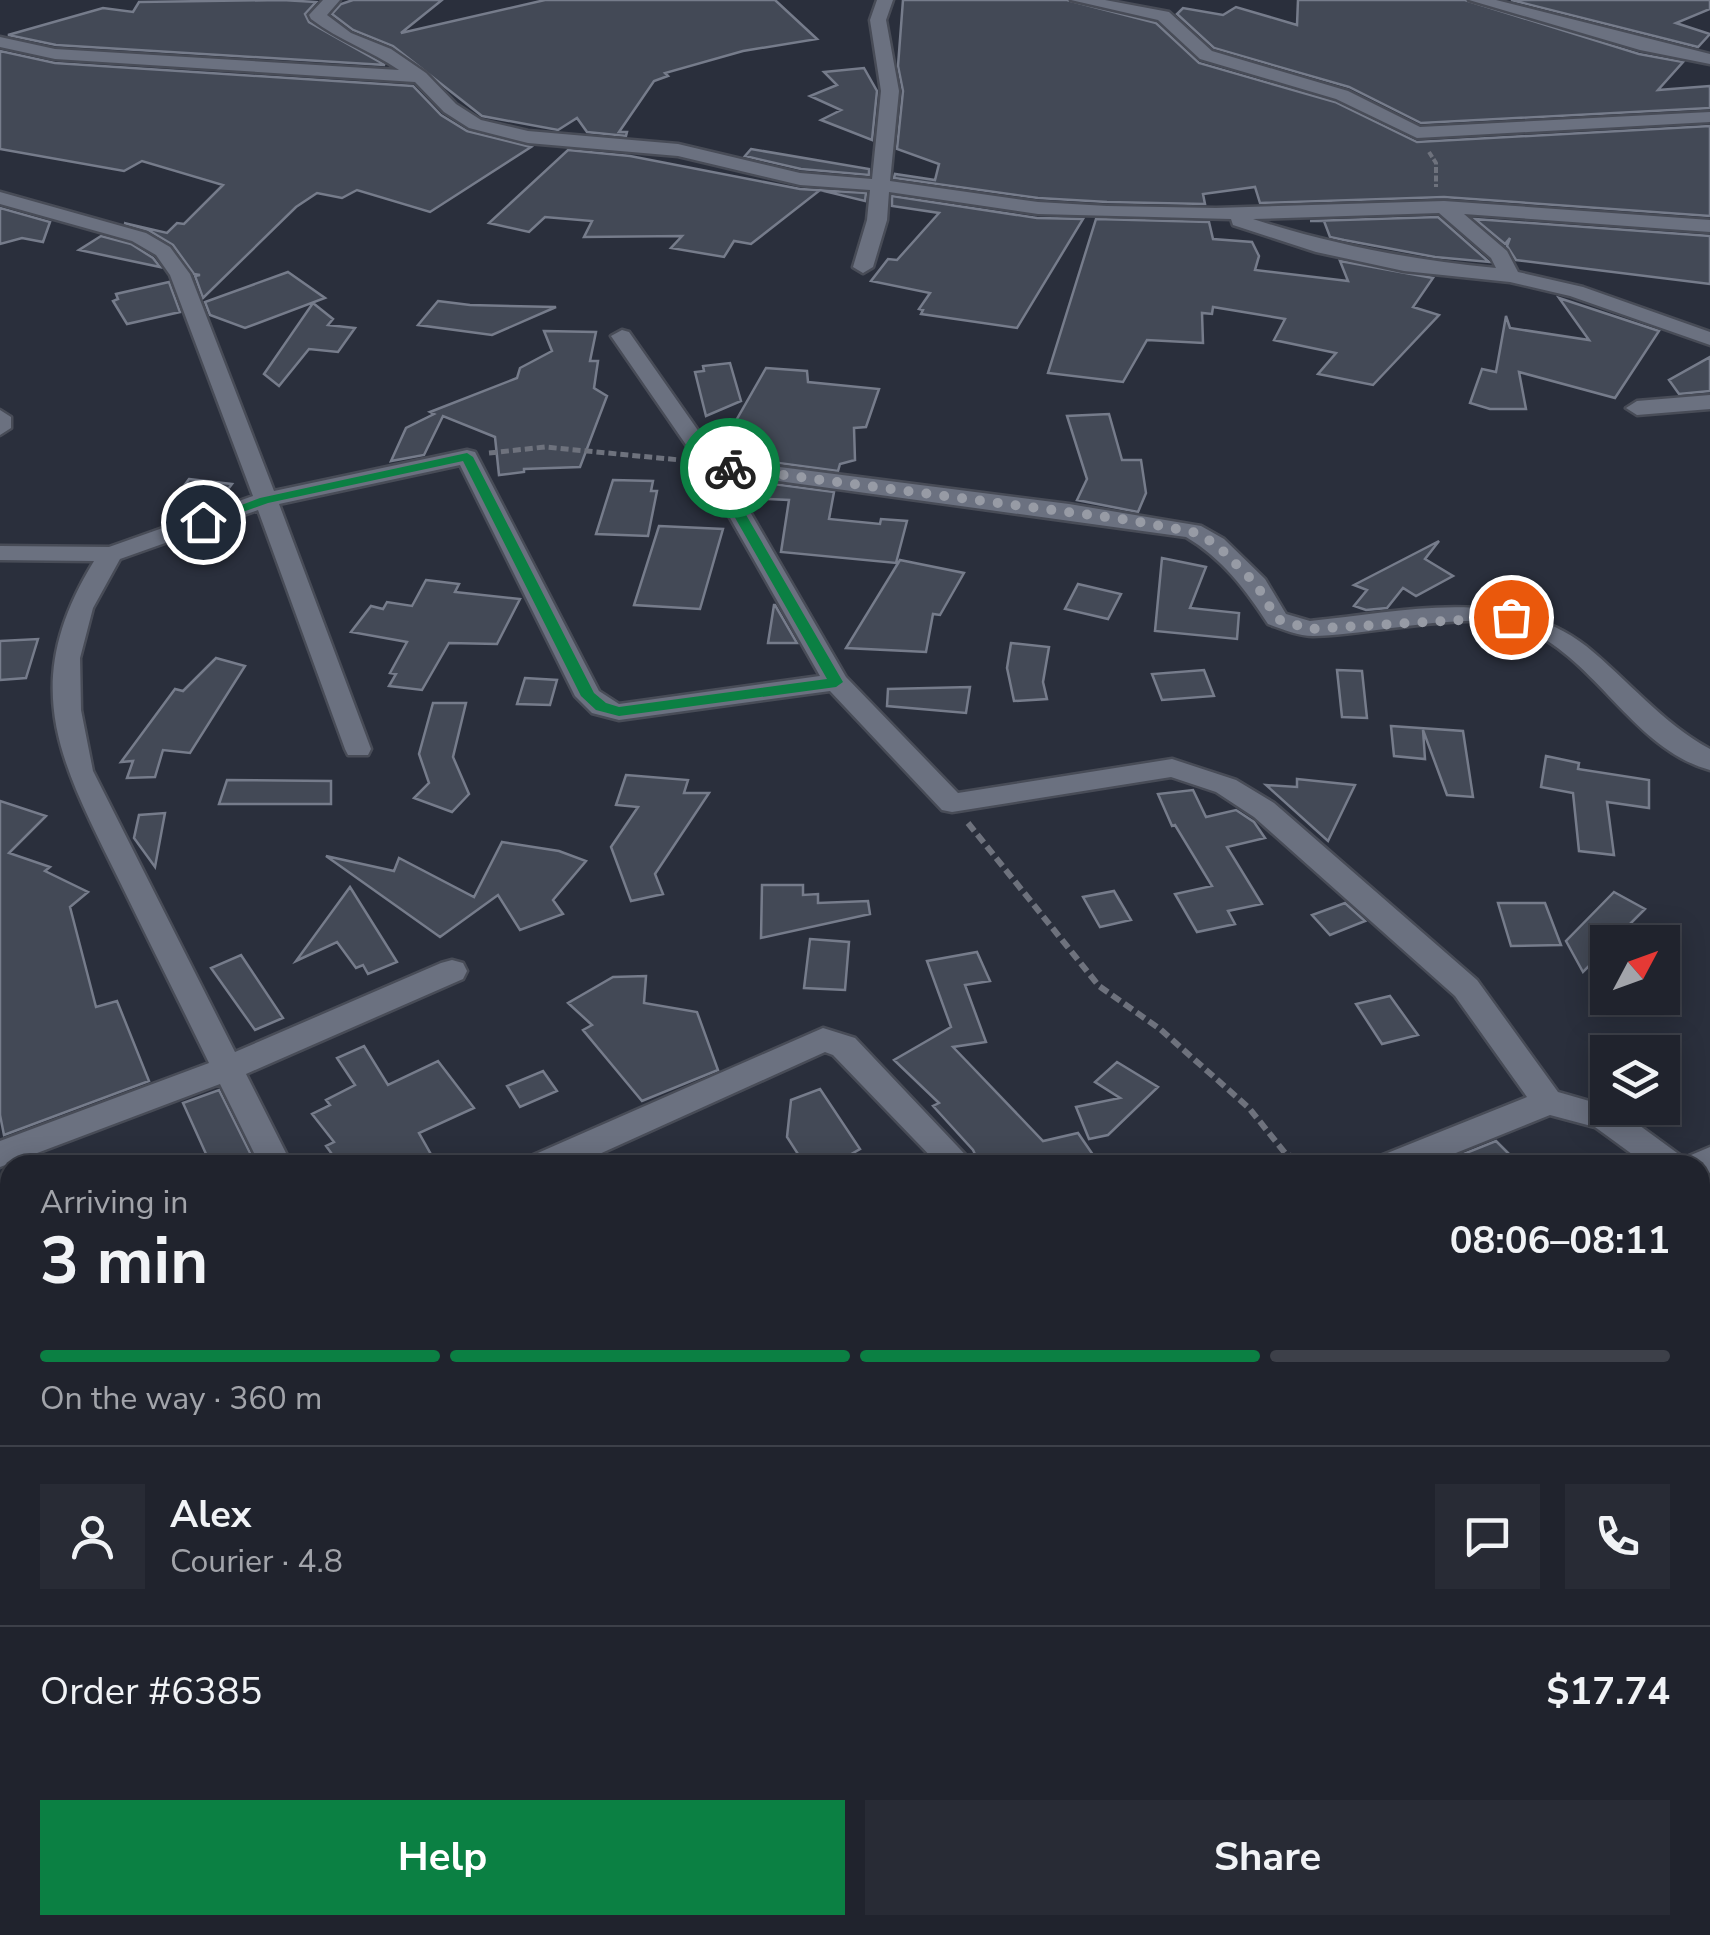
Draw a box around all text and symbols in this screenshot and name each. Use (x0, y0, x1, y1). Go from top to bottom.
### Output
courier (680, 418, 780, 518)
icon: bike (703, 441, 758, 496)
pin (161, 480, 246, 565)
icon: home (176, 495, 231, 550)
pin (1469, 575, 1554, 660)
icon: bag (1484, 590, 1539, 645)
north arrow (1590, 925, 1680, 1015)
map controls (1590, 925, 1680, 1125)
button: layers (1590, 1035, 1680, 1125)
text: Arriving in (40, 1181, 188, 1224)
text: 08:06–08:11 (1450, 1215, 1670, 1266)
text: 3 min (40, 1217, 208, 1306)
text: On the way · 360 m (40, 1377, 322, 1420)
button: person (40, 1484, 145, 1589)
button: chat (1435, 1484, 1540, 1589)
button: phone (1565, 1484, 1670, 1589)
text: Alex (170, 1489, 251, 1540)
text: Courier · 4.8 (170, 1540, 343, 1583)
text: Order #6385 (40, 1666, 262, 1717)
text: $17.74 (1547, 1666, 1670, 1717)
button: Help (40, 1800, 845, 1915)
button: Share (865, 1800, 1670, 1915)

